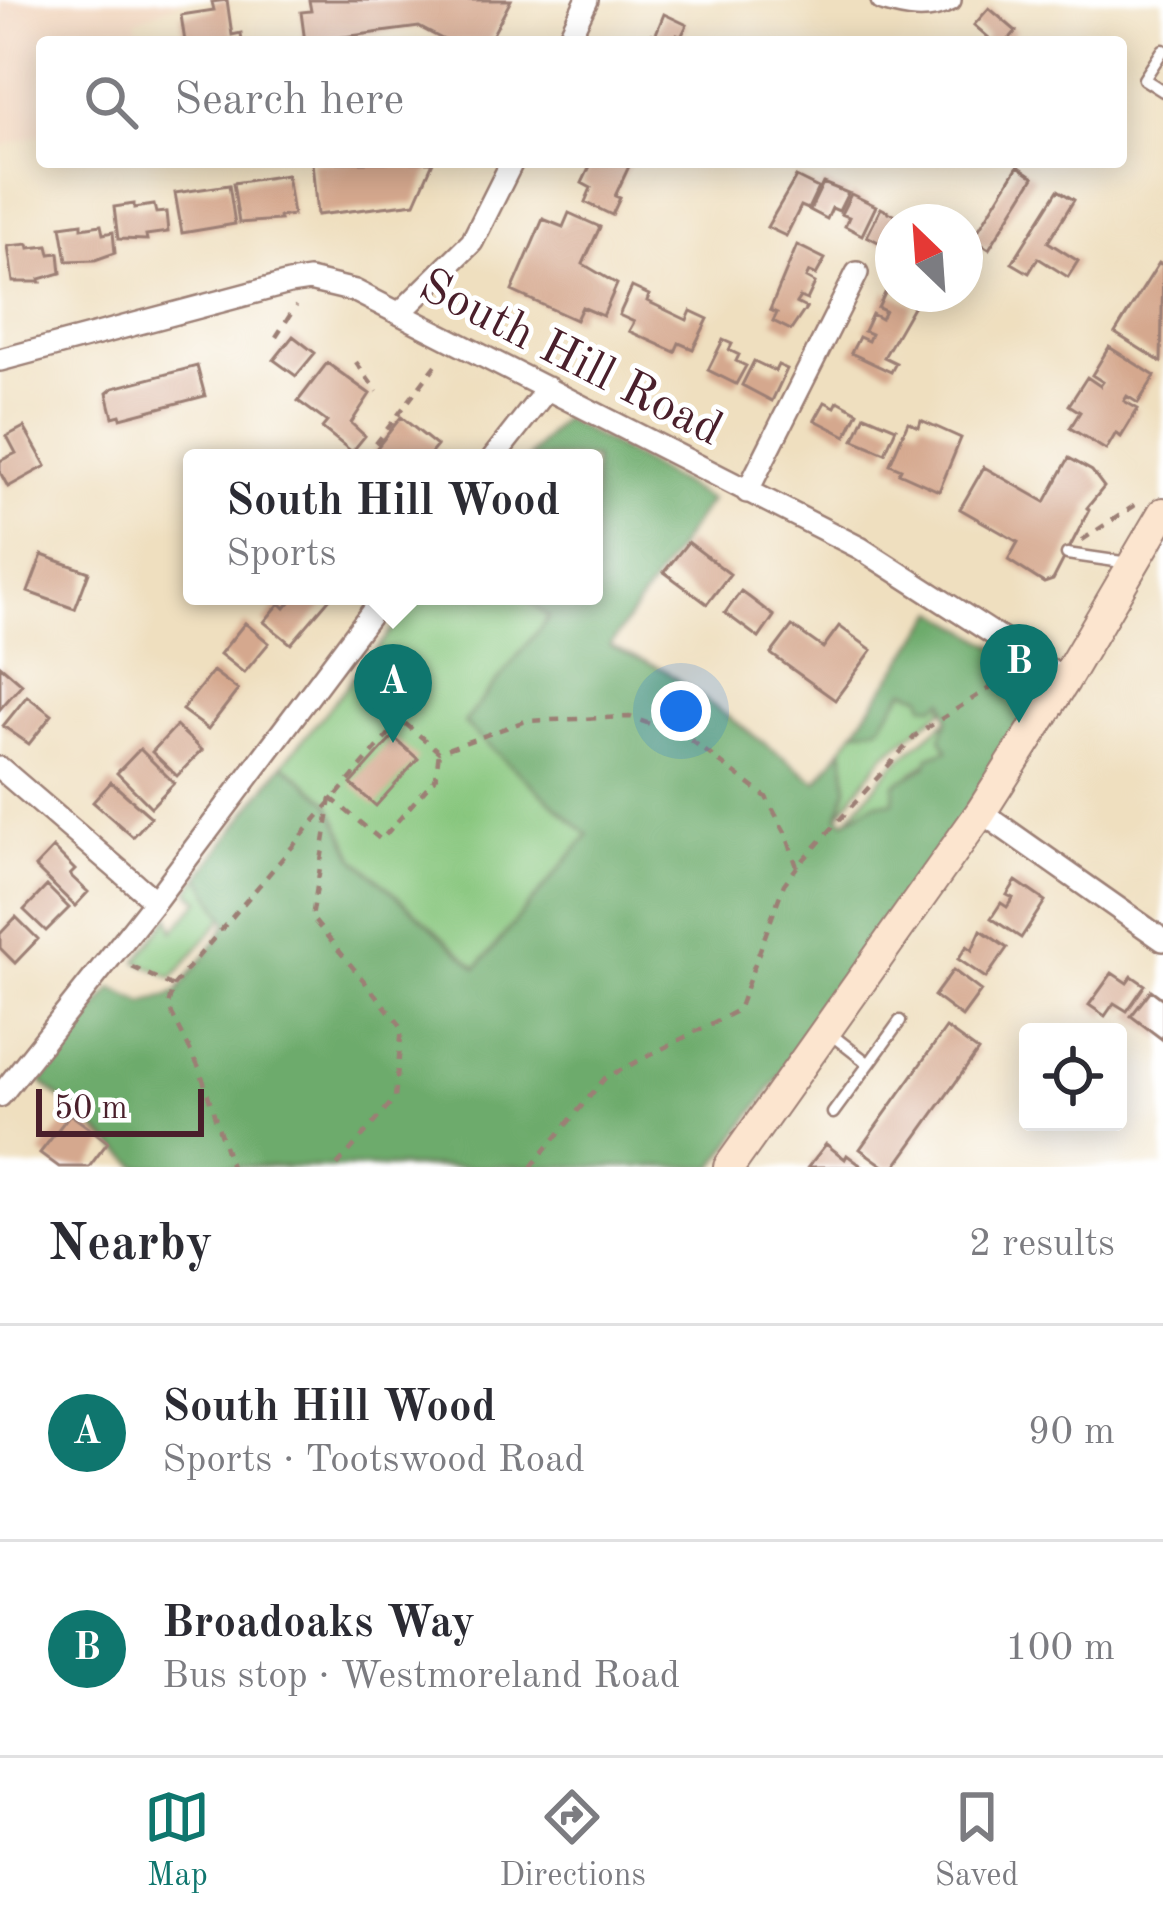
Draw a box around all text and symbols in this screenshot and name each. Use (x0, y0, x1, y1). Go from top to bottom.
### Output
search box (36, 36, 1127, 168)
icon: search (78, 69, 144, 135)
text: Search here (174, 79, 404, 124)
north arrow (875, 204, 983, 312)
street label: South Hill Road (411, 262, 729, 455)
popup (183, 449, 603, 605)
text: South Hill Wood (226, 480, 560, 525)
text: Sports (226, 535, 336, 574)
pin: B (980, 624, 1058, 723)
pin: A (354, 644, 432, 743)
your location (651, 681, 711, 741)
map controls (1019, 1023, 1127, 1131)
button: locate (1019, 1023, 1127, 1131)
scale bar (36, 1083, 204, 1136)
text: 50 m (54, 1093, 128, 1126)
text: Nearby (48, 1220, 213, 1271)
text: 2 results (969, 1225, 1115, 1264)
text: South Hill Wood (162, 1386, 496, 1431)
text: A (72, 1413, 102, 1452)
text: 90 m (1028, 1413, 1115, 1452)
text: Sports · Tootswood Road (162, 1441, 585, 1480)
text: Broadoaks Way (162, 1602, 475, 1647)
text: B (73, 1629, 101, 1668)
text: 100 m (1005, 1629, 1115, 1668)
text: Bus stop · Westmoreland Road (162, 1657, 680, 1696)
tab: Map (144, 1784, 210, 1897)
tab: Directions (499, 1784, 646, 1897)
tab: Saved (935, 1784, 1019, 1897)

